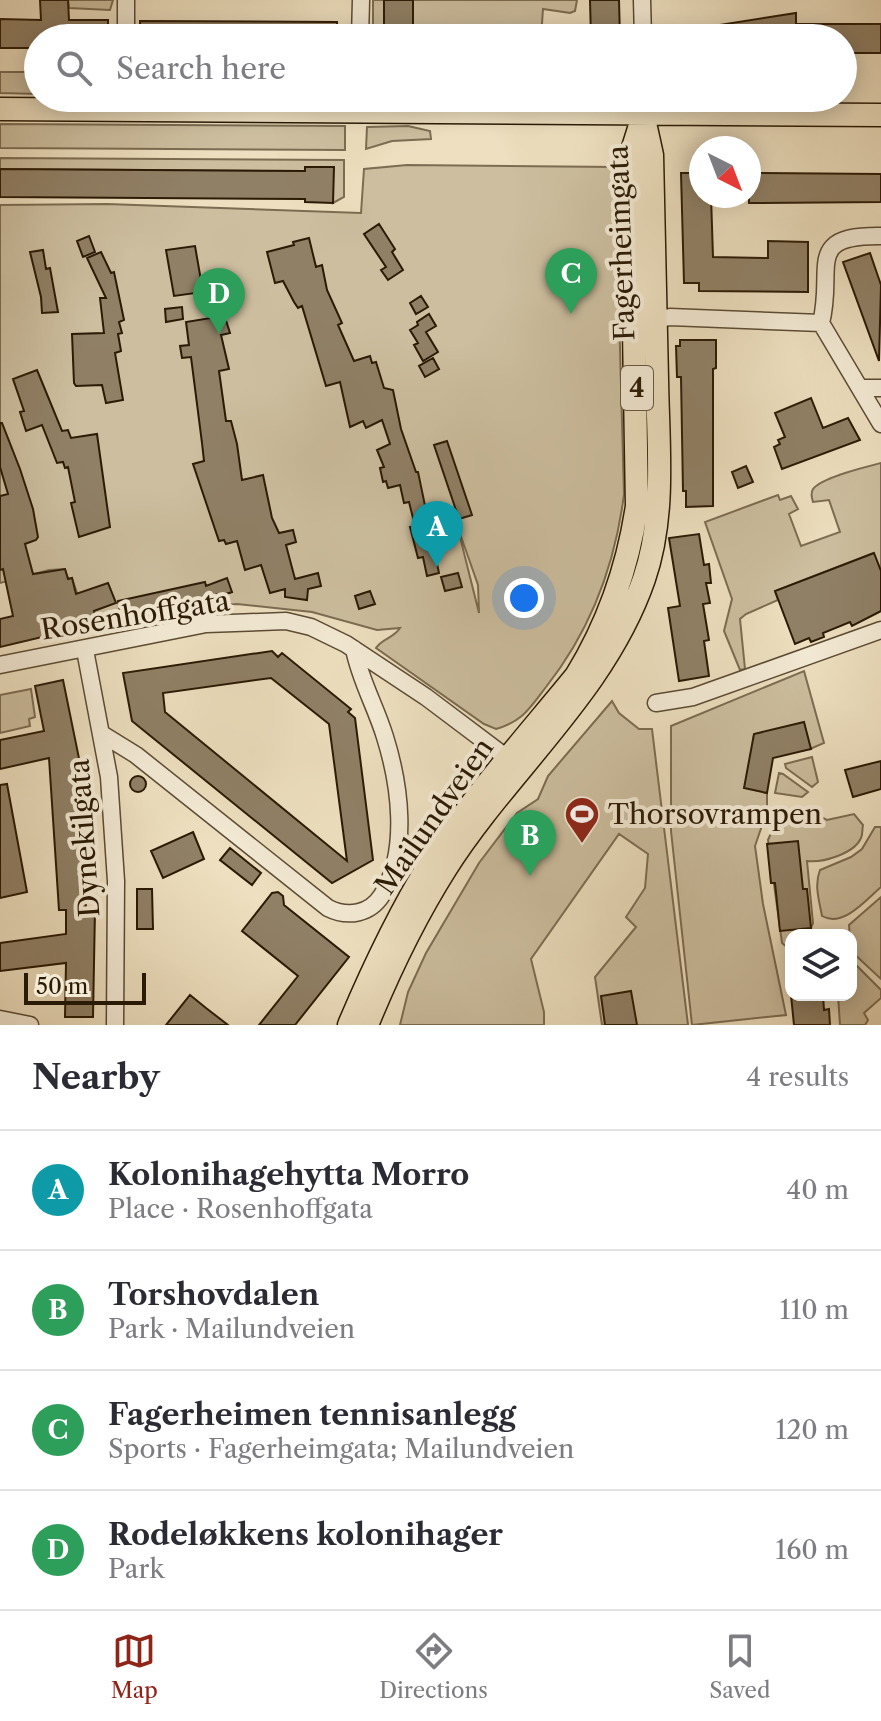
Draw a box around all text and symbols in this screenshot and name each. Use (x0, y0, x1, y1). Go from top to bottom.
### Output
search box (24, 24, 857, 112)
icon: search (52, 46, 96, 90)
text: Search here (116, 50, 286, 87)
north arrow (689, 136, 761, 208)
street label: Fagerheimgata (601, 144, 641, 342)
pin: C (545, 248, 597, 314)
pin: D (193, 268, 245, 334)
road number: 4 (621, 366, 653, 410)
pin: A (411, 501, 463, 567)
your location (504, 578, 544, 618)
street label: Rosenhoffgata (38, 583, 232, 647)
street label: Mailundveien (368, 731, 500, 901)
street label: Dynekilgata (61, 757, 106, 918)
sports icon: Thorsovrampen (563, 795, 601, 845)
place label: Thorsovrampen (608, 797, 822, 831)
pin: B (504, 810, 556, 876)
map controls (785, 929, 857, 1001)
button: layers (785, 929, 857, 1001)
scale bar (24, 969, 146, 1005)
text: 50 m (36, 973, 88, 1000)
text: Nearby (32, 1056, 160, 1098)
text: 4 results (746, 1061, 849, 1093)
text: Kolonihagehytta Morro (108, 1156, 469, 1193)
text: A (48, 1174, 68, 1206)
text: 40 m (786, 1174, 849, 1206)
text: Place · Rosenhoffgata (108, 1193, 373, 1225)
text: Torshovdalen (108, 1276, 319, 1313)
text: B (48, 1294, 68, 1326)
text: 110 m (780, 1294, 849, 1326)
text: Park · Mailundveien (108, 1313, 355, 1345)
text: Fagerheimen tennisanlegg (108, 1396, 516, 1433)
text: C (48, 1414, 68, 1446)
text: 120 m (775, 1414, 849, 1446)
text: Sports · Fagerheimgata; Mailundveien (108, 1433, 574, 1465)
text: Rodeløkkens kolonihager (108, 1516, 503, 1553)
text: D (47, 1534, 69, 1566)
text: 160 m (775, 1534, 849, 1566)
text: Park (108, 1553, 165, 1585)
tab: Map (111, 1629, 158, 1704)
tab: Directions (379, 1629, 488, 1704)
tab: Saved (709, 1629, 770, 1704)

